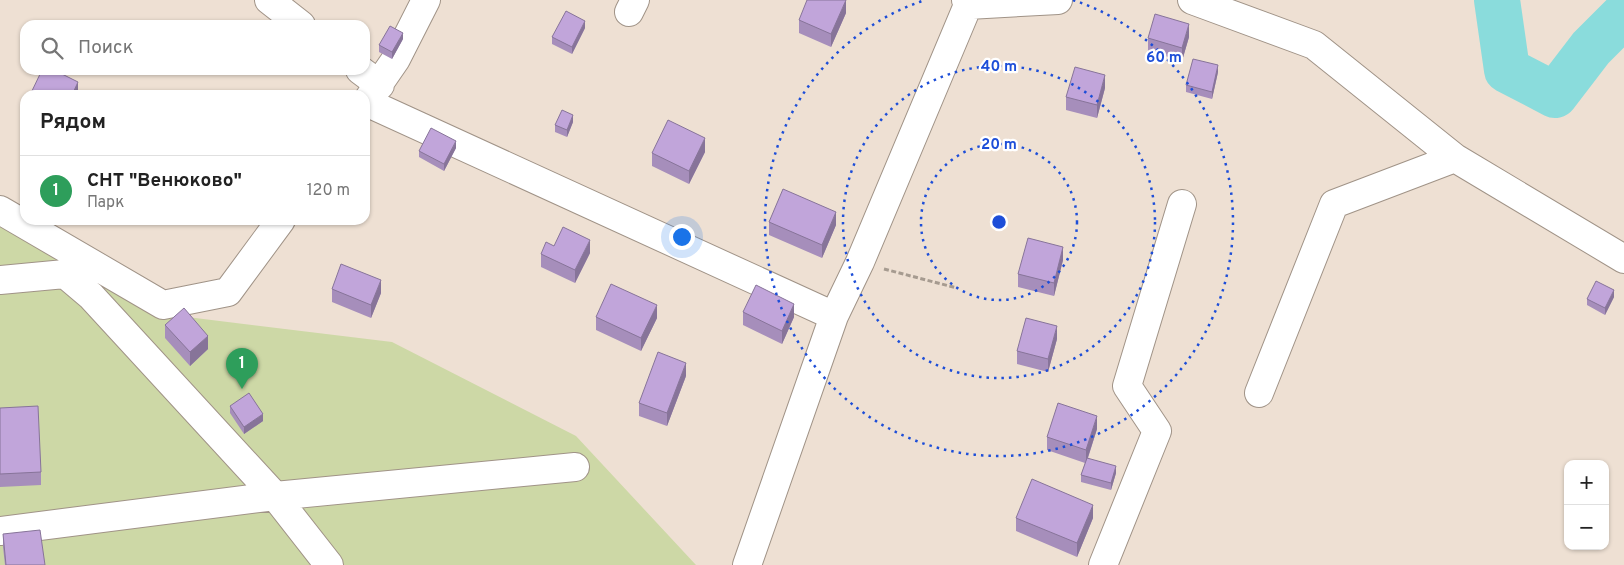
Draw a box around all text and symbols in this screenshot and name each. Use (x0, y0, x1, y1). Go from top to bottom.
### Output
search box (20, 20, 370, 75)
icon: search (38, 34, 66, 62)
text: Поиск (78, 36, 134, 60)
text: 60 m (1146, 49, 1182, 68)
text: 40 m (981, 58, 1017, 77)
text: Рядом (40, 109, 106, 136)
text: 20 m (981, 136, 1017, 155)
text: СНТ "Венюково" (87, 169, 242, 193)
text: 1 (53, 181, 59, 201)
text: 120 m (307, 181, 350, 201)
text: Парк (87, 193, 124, 213)
centre of rings (990, 213, 1008, 231)
your location (669, 224, 695, 250)
pin: 1 (226, 348, 258, 389)
map controls (1564, 460, 1609, 550)
button: + (1564, 460, 1609, 505)
button: − (1564, 505, 1609, 550)

